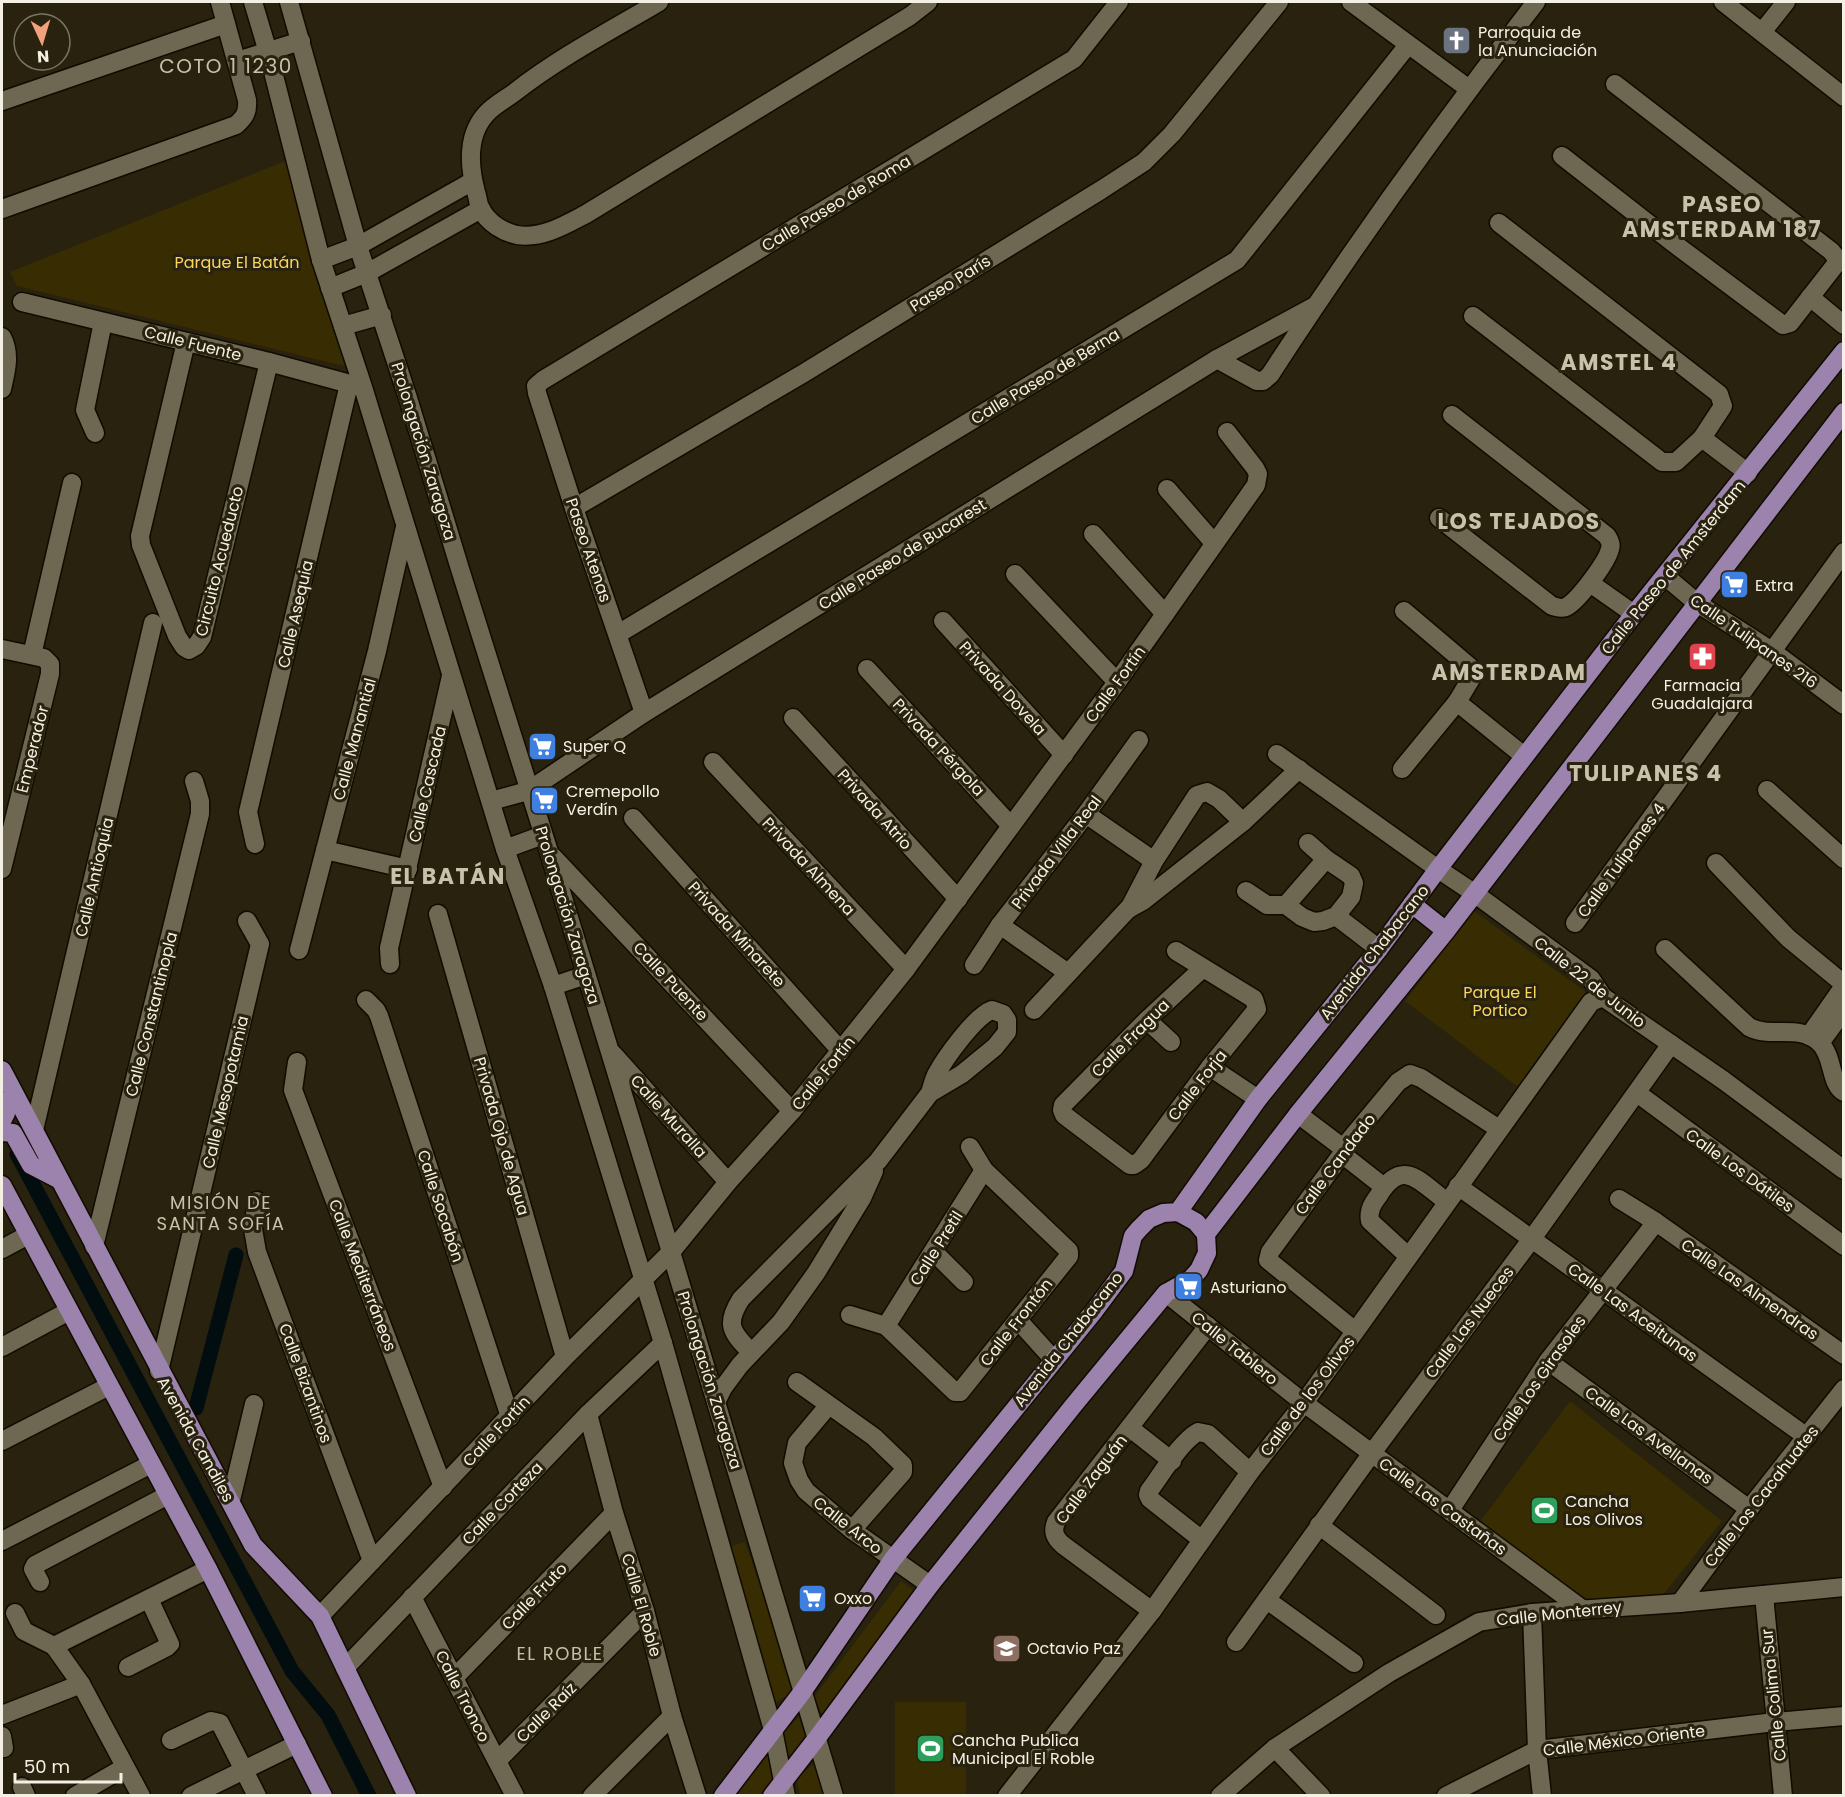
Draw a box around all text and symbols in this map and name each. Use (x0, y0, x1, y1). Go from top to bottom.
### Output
north arrow (12, 12, 72, 72)
place label: Parroquia de la Anunciación (1478, 21, 1597, 62)
church icon: Parroquia de la Anunciación (1441, 25, 1473, 57)
text: N (36, 45, 50, 68)
district label: COTO 1 1230 (159, 52, 293, 80)
street label: Calle Paseo de Roma (757, 150, 915, 257)
district label: PASEO AMSTERDAM 187 (1622, 189, 1822, 245)
street label: Paseo París (905, 250, 995, 317)
park label: Parque El Batán (174, 251, 300, 274)
street label: Calle Fuente (142, 320, 244, 367)
street label: Calle Paseo de Berna (967, 323, 1124, 430)
district label: AMSTEL 4 (1561, 347, 1677, 378)
street label: Prolongación Zaragoza (385, 359, 462, 543)
street label: Calle Paseo de Amsterdam (1596, 475, 1751, 659)
street label: Circuito Acueducto (190, 484, 249, 639)
street label: Calle Paseo de Bucarest (814, 493, 991, 616)
street label: Paseo Atenas (560, 495, 617, 605)
district label: LOS TEJADOS (1437, 506, 1601, 537)
street label: Calle Asequia (272, 558, 319, 670)
supermarket icon: Extra (1718, 569, 1750, 601)
place label: Extra (1755, 574, 1793, 597)
street label: Calle Tulipanes 216 (1685, 589, 1822, 694)
street label: Privada Dovela (954, 636, 1051, 741)
street label: Calle Fortín (1080, 641, 1151, 727)
pharmacy icon: Farmacia Guadalajara (1686, 641, 1718, 673)
district label: AMSTERDAM (1431, 657, 1587, 688)
place label: Farmacia Guadalajara (1651, 674, 1753, 715)
street label: Calle Manantial (327, 675, 382, 803)
street label: Privada Pérgola (887, 693, 990, 801)
street label: Emperador (11, 703, 54, 795)
street label: Calle Cascada (403, 724, 452, 845)
supermarket icon: Super Q (526, 730, 558, 762)
place label: Super Q (563, 735, 627, 758)
district label: TULIPANES 4 (1569, 758, 1723, 789)
street label: Privada Atrio (832, 764, 917, 855)
place label: Cremepollo Verdín (566, 780, 660, 821)
supermarket icon: Cremepollo Verdín (529, 784, 561, 816)
street label: Privada Villa Real (1006, 791, 1107, 914)
street label: Calle Tulipanes 4 (1572, 798, 1671, 922)
street label: Privada Almena (757, 812, 860, 921)
street label: Calle Antioquia (70, 815, 119, 939)
street label: Prolongación Zaragoza (529, 823, 606, 1007)
district label: EL BATÁN (390, 861, 506, 892)
street label: Privada Minarete (683, 876, 790, 992)
street label: Avenida Chabacano (1314, 880, 1434, 1025)
street label: Calle Constantinopla (120, 929, 183, 1099)
street label: Calle 22 de Junio (1529, 931, 1650, 1033)
street label: Calle Puente (628, 937, 713, 1026)
park label: Parque El Portico (1463, 981, 1537, 1022)
street label: Calle Fragua (1086, 994, 1175, 1083)
street label: Calle Mesopotamia (197, 1013, 254, 1171)
street label: Calle Fortín (786, 1031, 860, 1115)
street label: Calle Forja (1162, 1045, 1232, 1126)
street label: Privada Ojo de Agua (468, 1054, 535, 1218)
street label: Calle Muralla (625, 1070, 712, 1163)
street label: Calle Candado (1290, 1109, 1381, 1220)
street label: Calle Los Dátiles (1681, 1123, 1799, 1218)
street label: Calle Socabón (412, 1147, 469, 1265)
district label: MISIÓN DE SANTA SOFÍA (157, 1190, 285, 1236)
street label: Calle Mediterráneos (323, 1196, 402, 1354)
street label: Calle Pretil (904, 1207, 968, 1290)
street label: Calle Las Almendras (1676, 1233, 1823, 1346)
street label: Calle Las Aceitunas (1563, 1257, 1702, 1367)
street label: Calle Las Nueces (1420, 1261, 1519, 1383)
street label: Avenida Chabacano (1008, 1267, 1128, 1412)
supermarket icon: Asturiano (1173, 1271, 1205, 1303)
street label: Calle Frontón (975, 1273, 1058, 1371)
place label: Asturiano (1210, 1276, 1286, 1299)
street label: Prolongación Zaragoza (671, 1288, 748, 1472)
street label: Calle Tablero (1186, 1306, 1283, 1391)
street label: Calle Los Girasoles (1487, 1311, 1592, 1446)
street label: Calle Bizantinos (273, 1320, 338, 1446)
street label: Calle de los Olivos (1255, 1331, 1360, 1461)
street label: Avenida Candiles (152, 1372, 240, 1506)
street label: Calle Las Avellanas (1580, 1381, 1718, 1490)
street label: Calle Fortín (457, 1391, 535, 1472)
street label: Calle Los Cacahuates (1699, 1421, 1824, 1572)
street label: Calle Zaguán (1050, 1430, 1133, 1529)
street label: Calle Las Castañas (1374, 1452, 1511, 1561)
street label: Calle Corteza (457, 1457, 548, 1550)
place label: Cancha Los Olivos (1565, 1490, 1643, 1531)
street label: Calle Arco (808, 1491, 887, 1560)
sports icon: Cancha Los Olivos (1528, 1494, 1560, 1526)
street label: Calle El Roble (616, 1551, 667, 1659)
street label: Calle Fruto (496, 1558, 572, 1635)
supermarket icon: Oxxo (797, 1582, 829, 1614)
place label: Oxxo (834, 1587, 872, 1610)
street label: Calle Monterrey (1495, 1595, 1623, 1632)
street label: Calle Colima Sur (1755, 1628, 1792, 1762)
school or university icon: Octavio Paz (990, 1632, 1022, 1664)
place label: Octavio Paz (1027, 1637, 1121, 1660)
district label: EL ROBLE (517, 1641, 603, 1666)
street label: Calle Tronco (430, 1646, 496, 1746)
street label: Calle Raíz (511, 1677, 582, 1748)
street label: Calle México Oriente (1542, 1719, 1706, 1762)
place label: Cancha Publica Municipal El Roble (952, 1729, 1095, 1770)
sports icon: Cancha Publica Municipal El Roble (915, 1733, 947, 1765)
scale bar (15, 1746, 122, 1784)
text: 50 m (24, 1754, 70, 1779)

